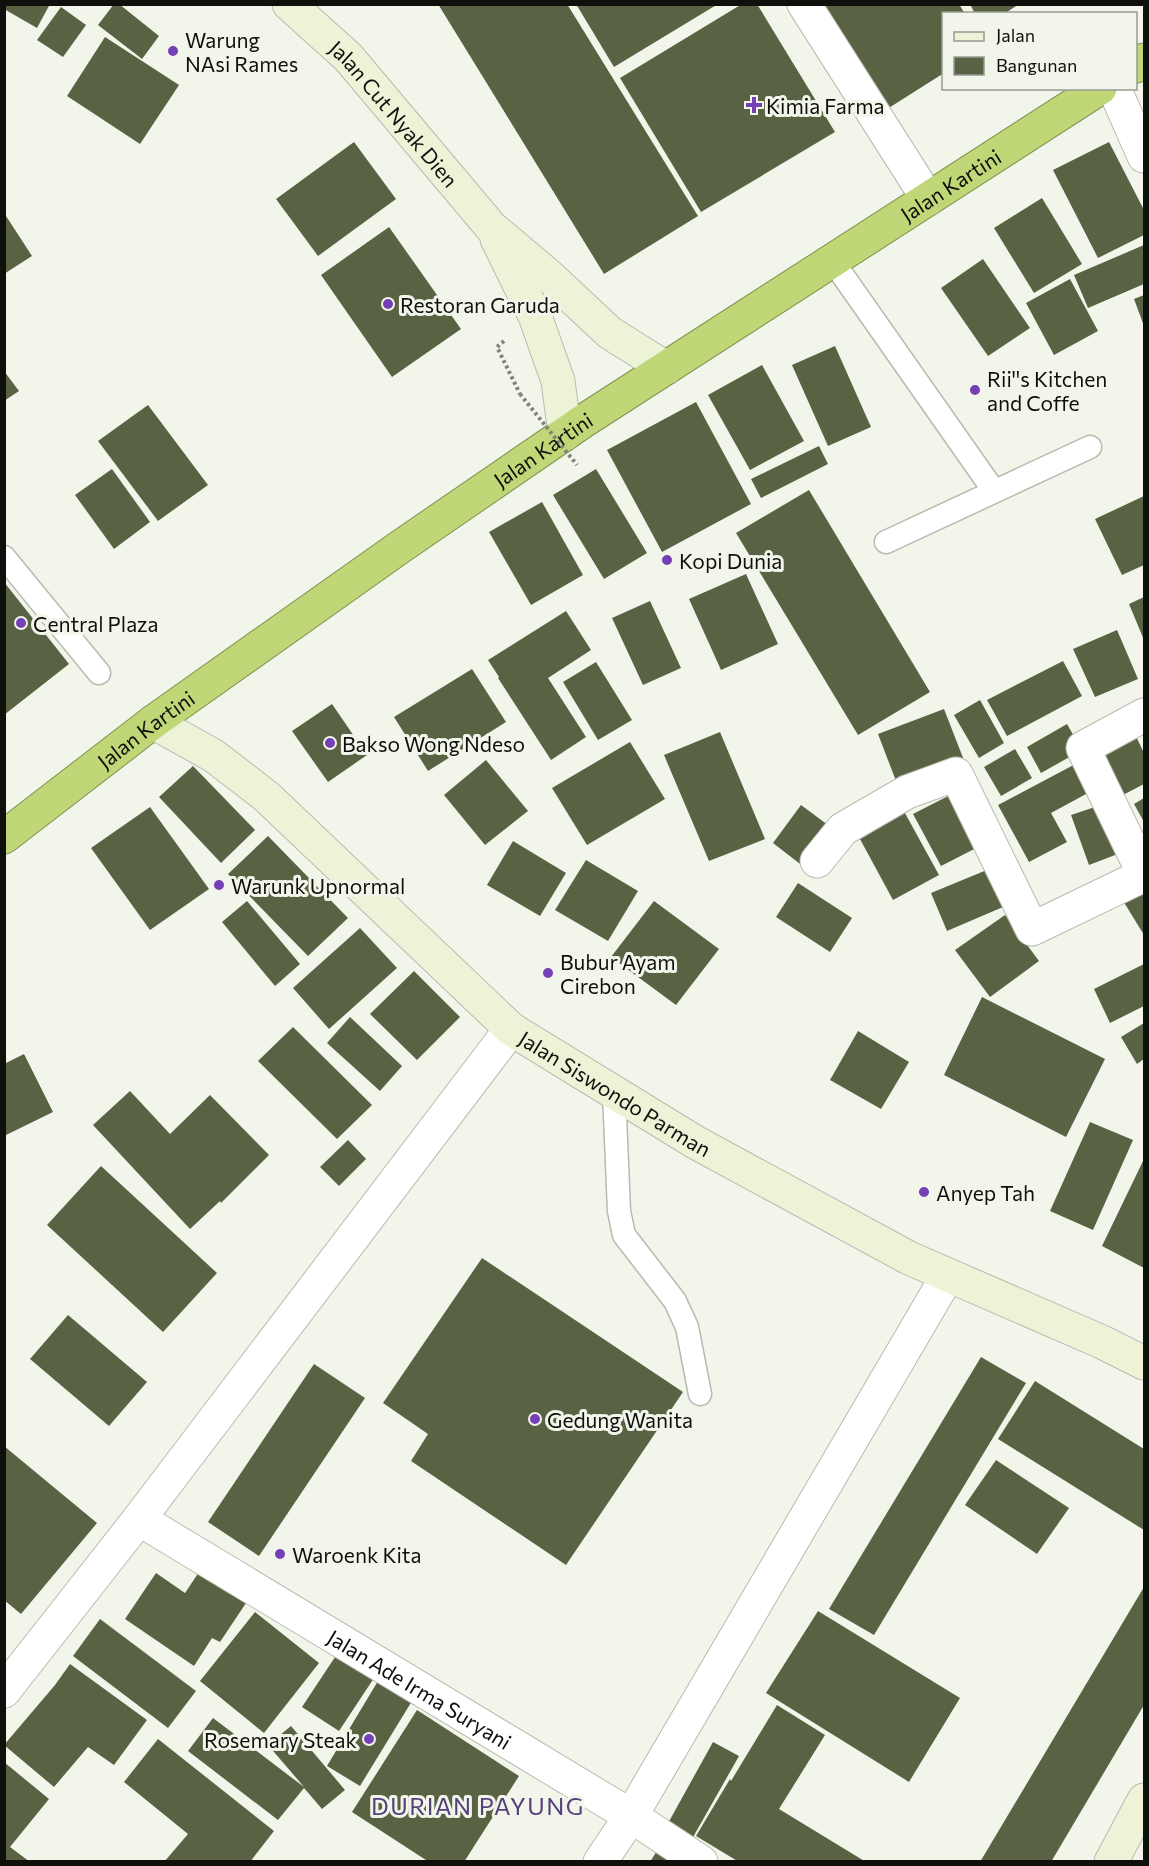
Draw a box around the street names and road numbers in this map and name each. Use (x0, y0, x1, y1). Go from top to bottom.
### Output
street label: Jalan Cut Nyak Dien (325, 34, 464, 192)
street label: Jalan Kartini (895, 143, 1005, 226)
street label: Jalan Kartini (488, 406, 597, 492)
street label: Jalan Kartini (92, 685, 199, 773)
street label: Jalan Siswondo Parman (515, 1025, 716, 1161)
street label: Jalan Ade Irma Suryani (323, 1624, 516, 1753)

